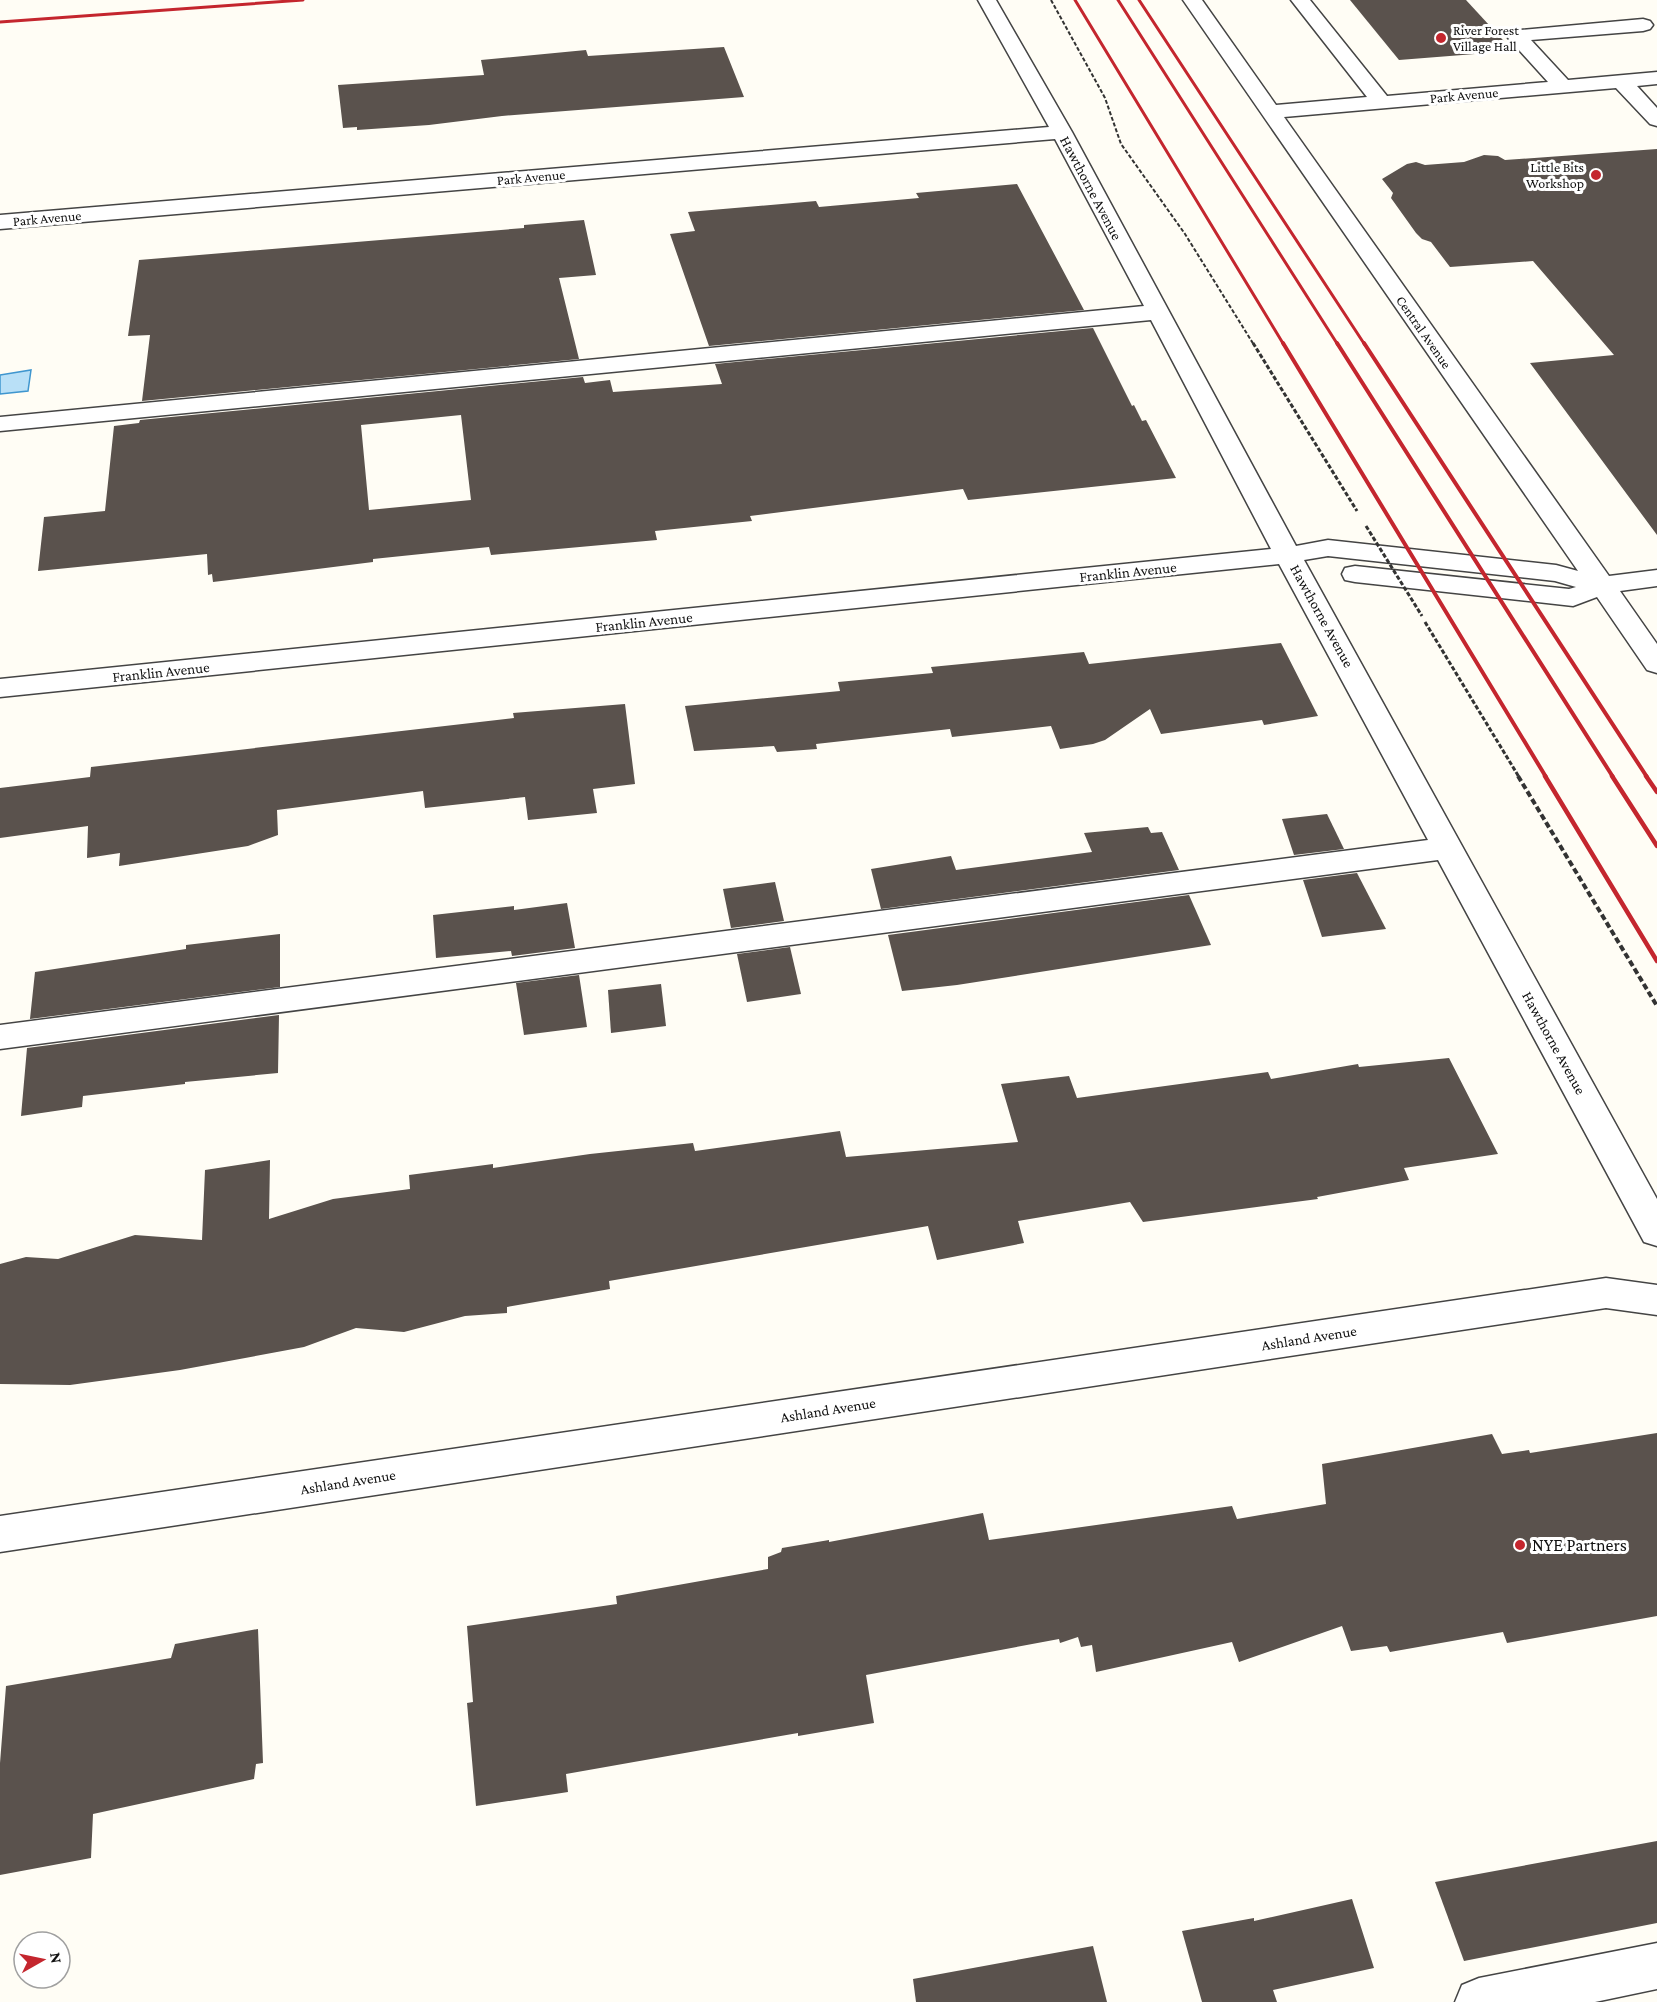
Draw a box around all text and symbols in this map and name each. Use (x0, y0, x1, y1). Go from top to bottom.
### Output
place label: River Forest Village Hall (1453, 22, 1519, 54)
marker: River Forest Village Hall (1434, 31, 1448, 45)
street label: Park Avenue (1429, 84, 1499, 106)
street label: Hawthorne Avenue (1057, 133, 1125, 243)
place label: Little Bits Workshop (1526, 159, 1584, 191)
street label: Park Avenue (496, 166, 566, 188)
marker: Little Bits Workshop (1589, 168, 1603, 182)
street label: Park Avenue (12, 207, 82, 229)
street label: Central Avenue (1393, 293, 1455, 371)
street label: Franklin Avenue (1079, 559, 1178, 585)
street label: Hawthorne Avenue (1287, 562, 1357, 671)
street label: Franklin Avenue (595, 609, 694, 635)
street label: Franklin Avenue (112, 659, 211, 685)
street label: Hawthorne Avenue (1519, 989, 1589, 1098)
street label: Ashland Avenue (1260, 1323, 1358, 1353)
street label: Ashland Avenue (779, 1395, 877, 1425)
street label: Ashland Avenue (299, 1467, 397, 1497)
place label: NYE Partners (1532, 1535, 1627, 1555)
marker: NYE Partners (1513, 1538, 1527, 1552)
north arrow (12, 1930, 72, 1990)
text: N (47, 1951, 66, 1965)

